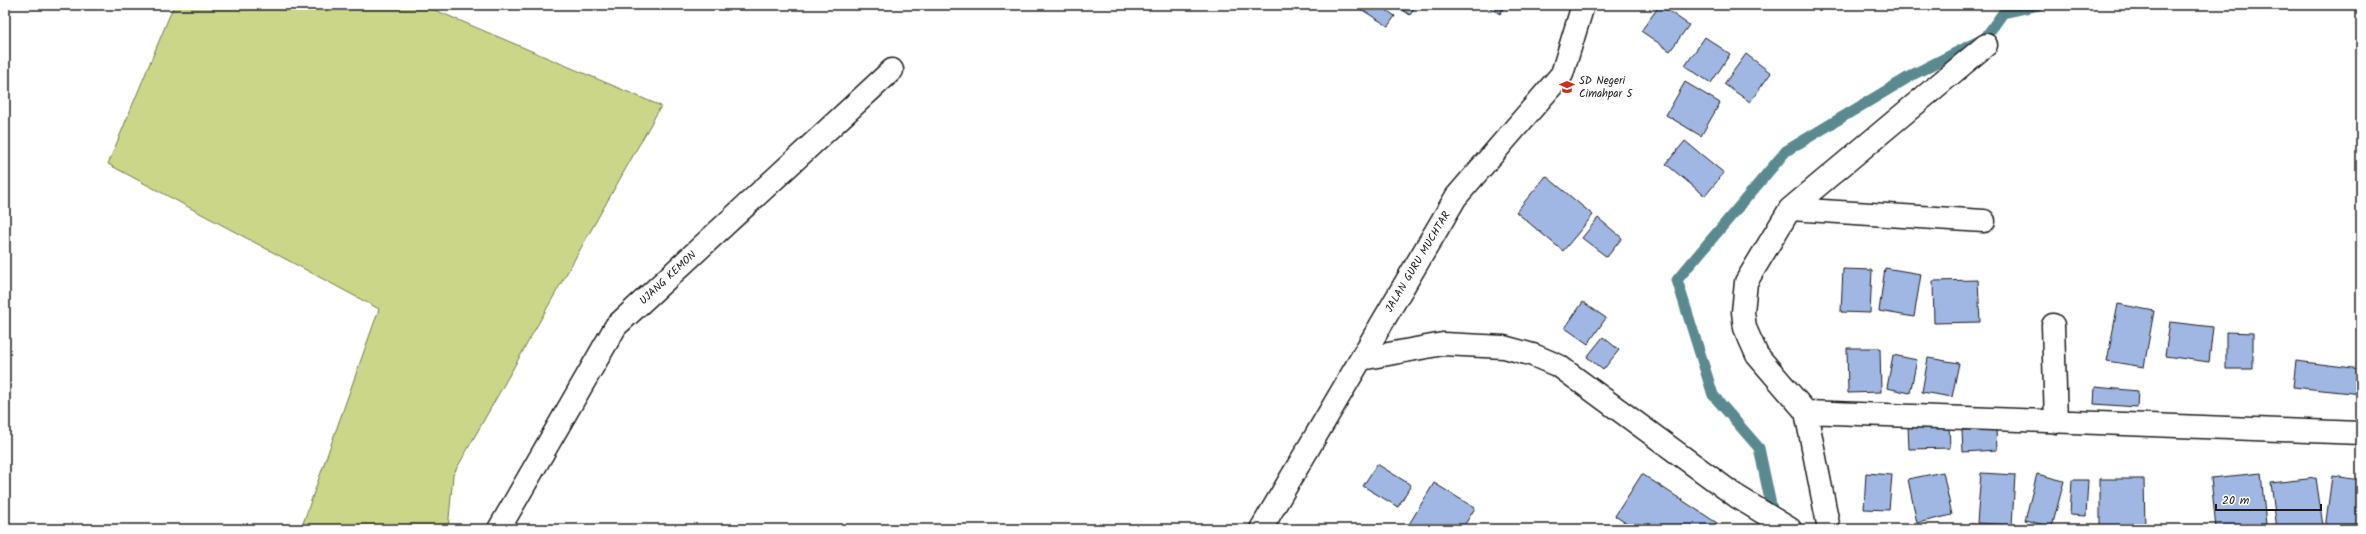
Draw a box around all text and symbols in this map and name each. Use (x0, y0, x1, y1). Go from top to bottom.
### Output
place label: SD Negeri Cimahpar 5 (1579, 72, 1633, 103)
school or university icon: SD Negeri Cimahpar 5 (1558, 78, 1576, 96)
street label: JALAN GURU MUCHTAR (1381, 207, 1456, 316)
street label: UJANG KEMON (635, 246, 701, 309)
scale bar (2216, 486, 2321, 512)
text: 20 m (2222, 491, 2250, 510)

